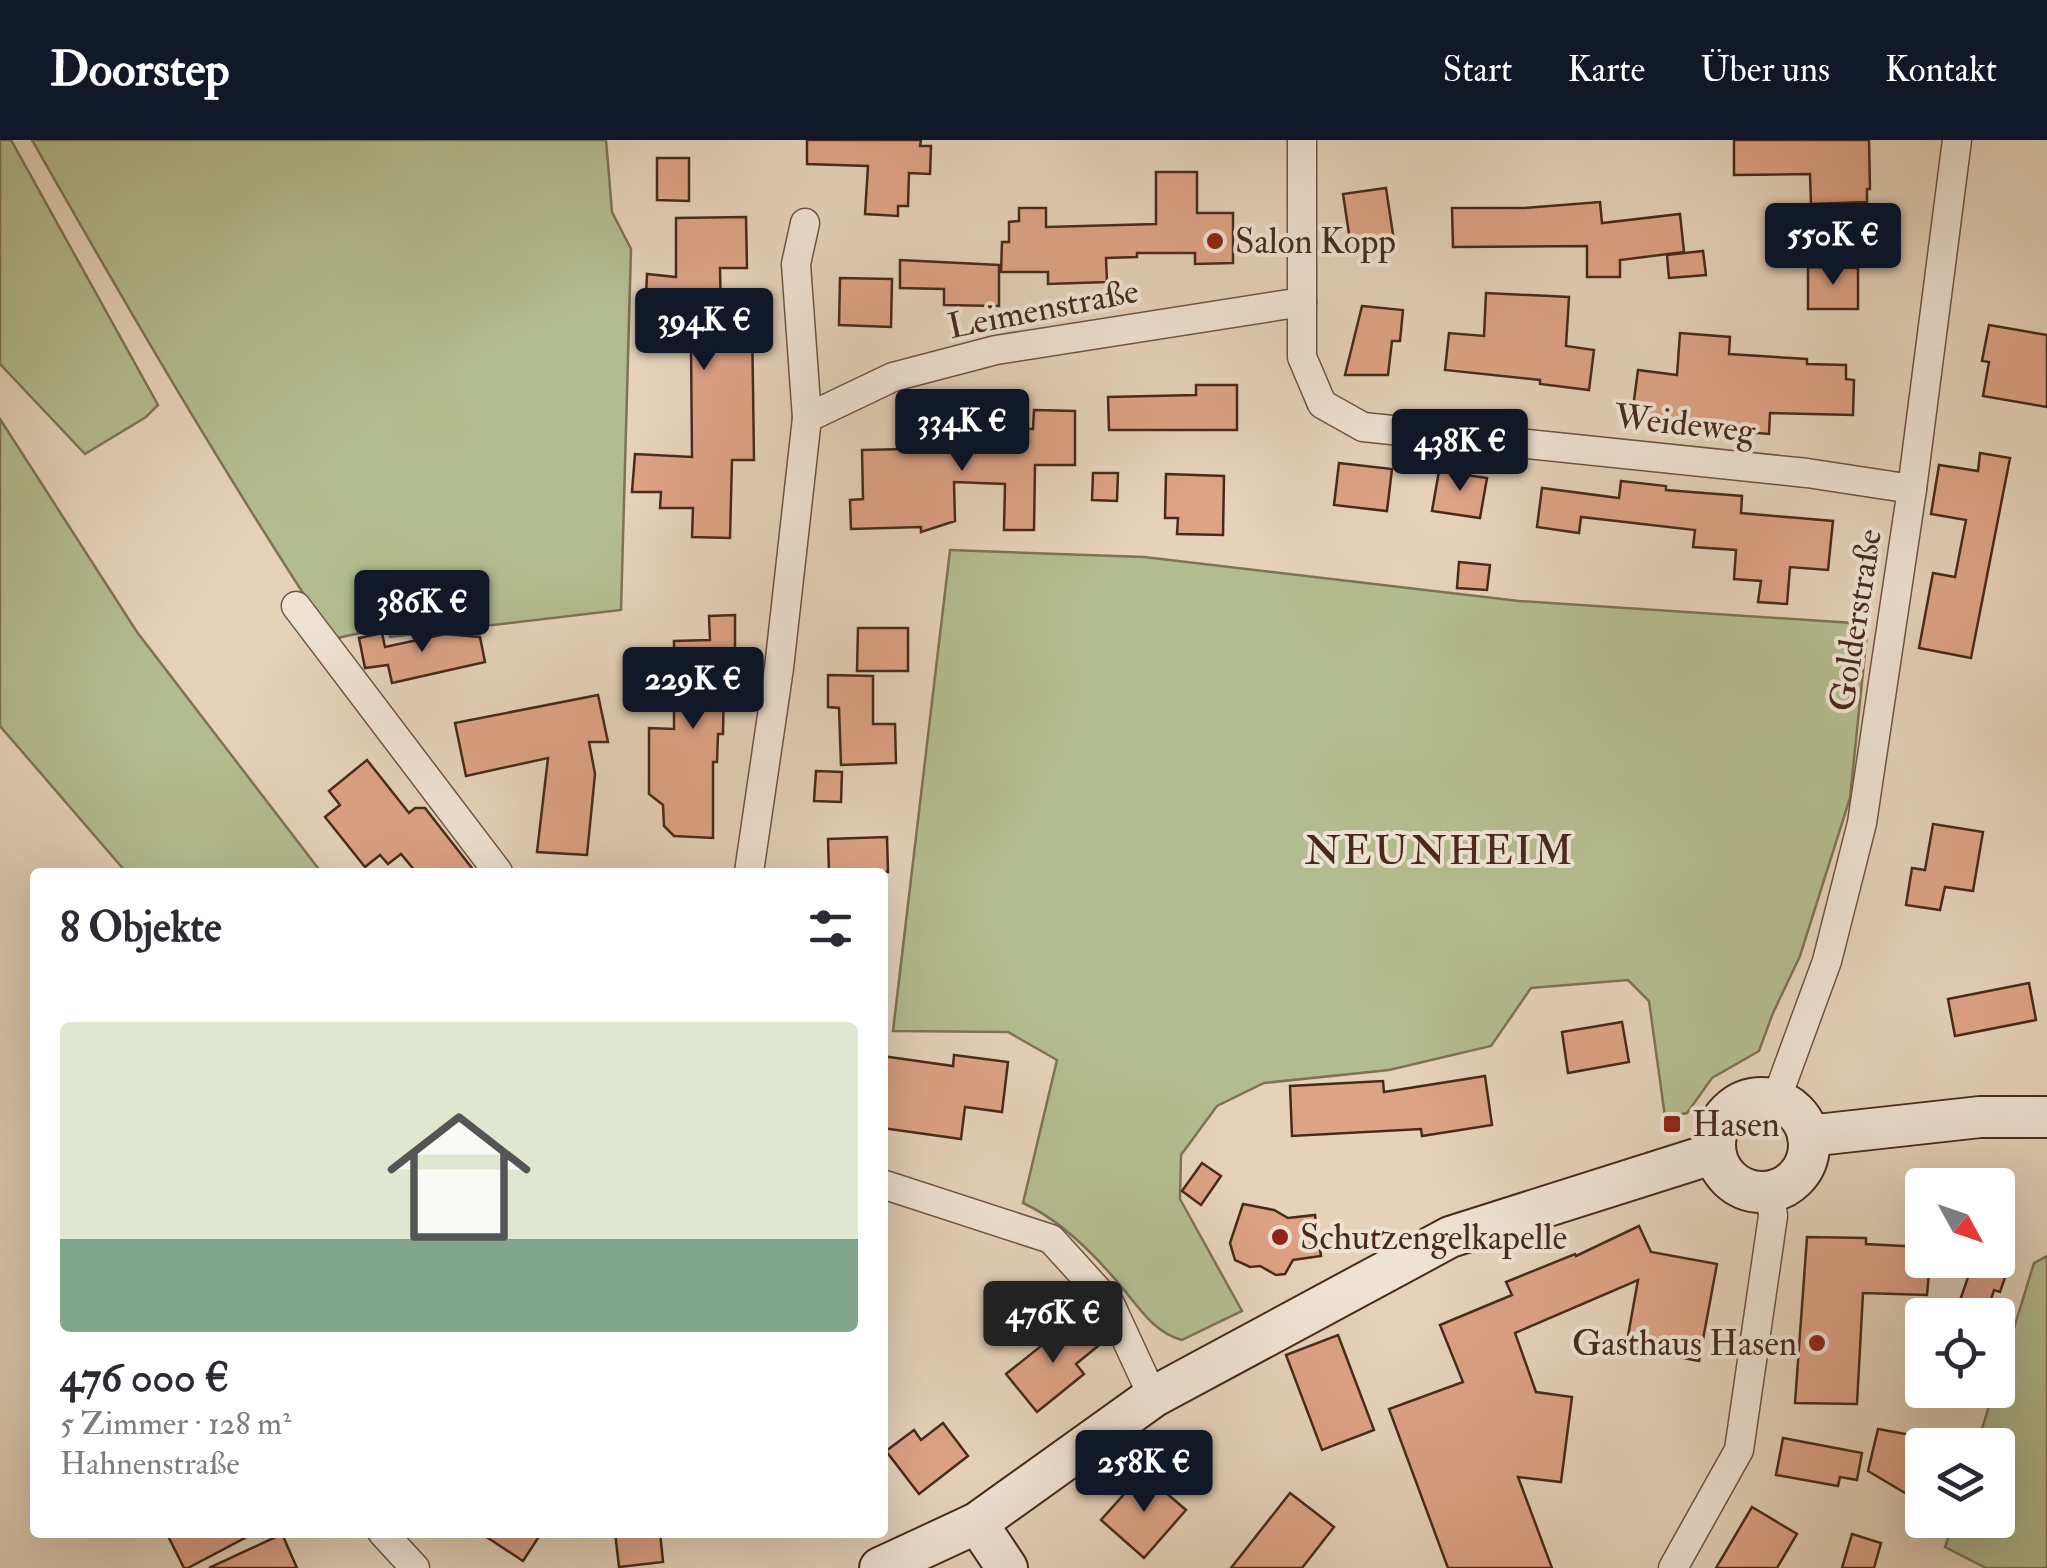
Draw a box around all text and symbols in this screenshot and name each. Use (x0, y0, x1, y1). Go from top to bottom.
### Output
text: Doorstep (50, 40, 230, 100)
text: Start (1443, 48, 1512, 92)
text: Karte (1567, 48, 1645, 92)
text: Über uns (1700, 48, 1830, 92)
text: Kontakt (1885, 48, 1997, 92)
pin: 550K € (1752, 203, 1914, 288)
text: 550K € (1787, 215, 1879, 255)
place label: Salon Kopp (1235, 220, 1396, 264)
marker: Salon Kopp (1204, 230, 1226, 252)
street label: Leimenstraße (944, 269, 1142, 349)
pin: 394K € (623, 288, 785, 373)
text: 394K € (657, 300, 751, 340)
pin: 334K € (881, 389, 1043, 474)
street label: Weideweg (1611, 395, 1758, 453)
text: 334K € (917, 401, 1007, 441)
pin: 438K € (1379, 409, 1541, 494)
text: 438K € (1414, 421, 1506, 461)
street label: Golderstraße (1820, 526, 1892, 715)
pin: 386K € (341, 570, 503, 655)
text: 386K € (376, 582, 468, 622)
pin: 229K € (612, 647, 774, 732)
text: 229K € (645, 659, 741, 699)
district label: NEUNHEIM (1305, 826, 1575, 877)
icon: filters (803, 901, 858, 956)
text: 8 Objekte (60, 902, 221, 954)
icon: home (369, 1087, 549, 1267)
place label: Hasen (1692, 1103, 1780, 1147)
marker: Hasen (1661, 1113, 1683, 1135)
north arrow (1905, 1168, 2015, 1278)
map controls (1905, 1168, 2015, 1538)
place label: Schutzengelkapelle (1300, 1216, 1567, 1260)
marker: Schutzengelkapelle (1269, 1226, 1291, 1248)
pin: 476K € (972, 1281, 1134, 1366)
text: 476K € (1005, 1293, 1101, 1333)
button: locate (1905, 1298, 2015, 1408)
place label: Gasthaus Hasen (1572, 1322, 1797, 1366)
marker: Gasthaus Hasen (1806, 1332, 1828, 1354)
text: 476 000 € (60, 1352, 229, 1404)
text: 5 Zimmer · 128 m² (60, 1404, 291, 1444)
button: layers (1905, 1428, 2015, 1538)
pin: 258K € (1063, 1430, 1225, 1515)
text: 258K € (1097, 1442, 1191, 1482)
text: Hahnenstraße (60, 1444, 240, 1484)

